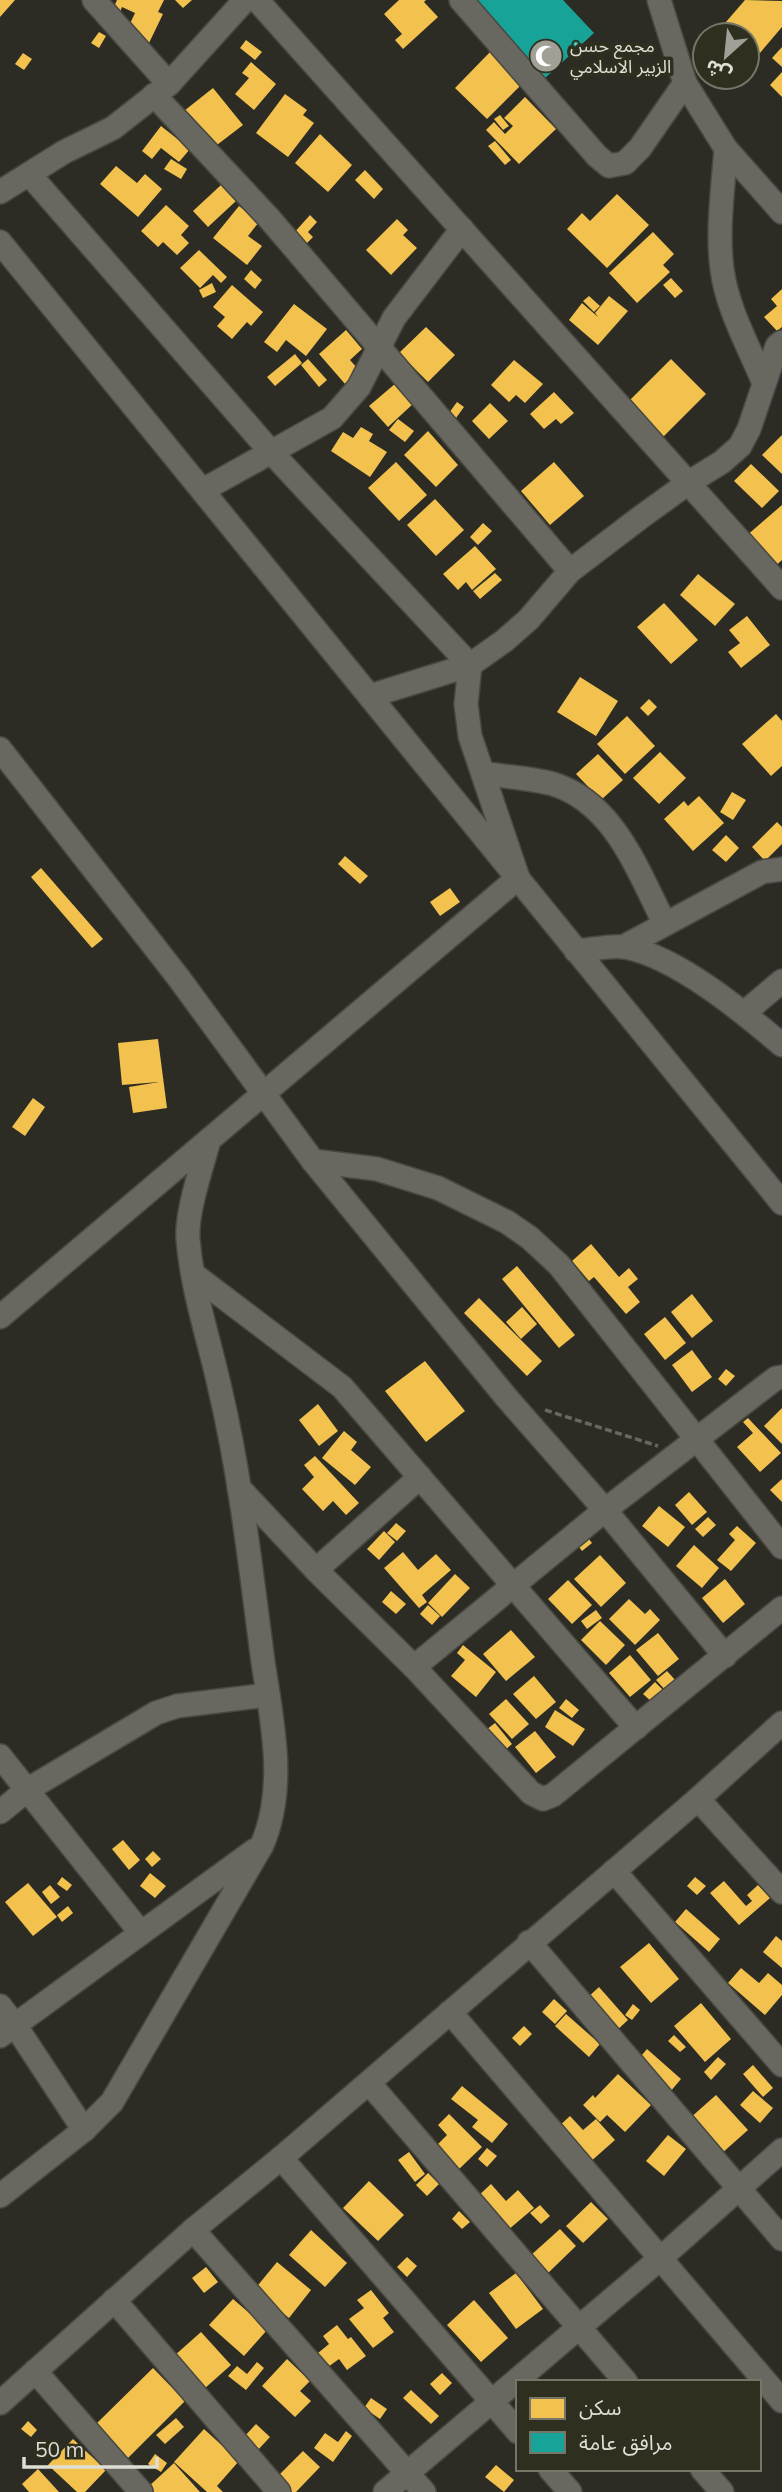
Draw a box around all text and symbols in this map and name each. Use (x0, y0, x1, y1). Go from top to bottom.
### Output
north arrow (691, 21, 761, 91)
place label: مجمع حسن الزبير الاسلامي (570, 34, 671, 80)
mosque icon: مجمع حسن الزبير الاسلامي (527, 37, 565, 75)
text: ش (701, 55, 735, 88)
legend (516, 2380, 761, 2471)
text: سكن (579, 2394, 621, 2420)
scale bar (24, 2426, 158, 2470)
text: مرافق عامة (579, 2429, 673, 2456)
text: 50 m (35, 2436, 84, 2462)

